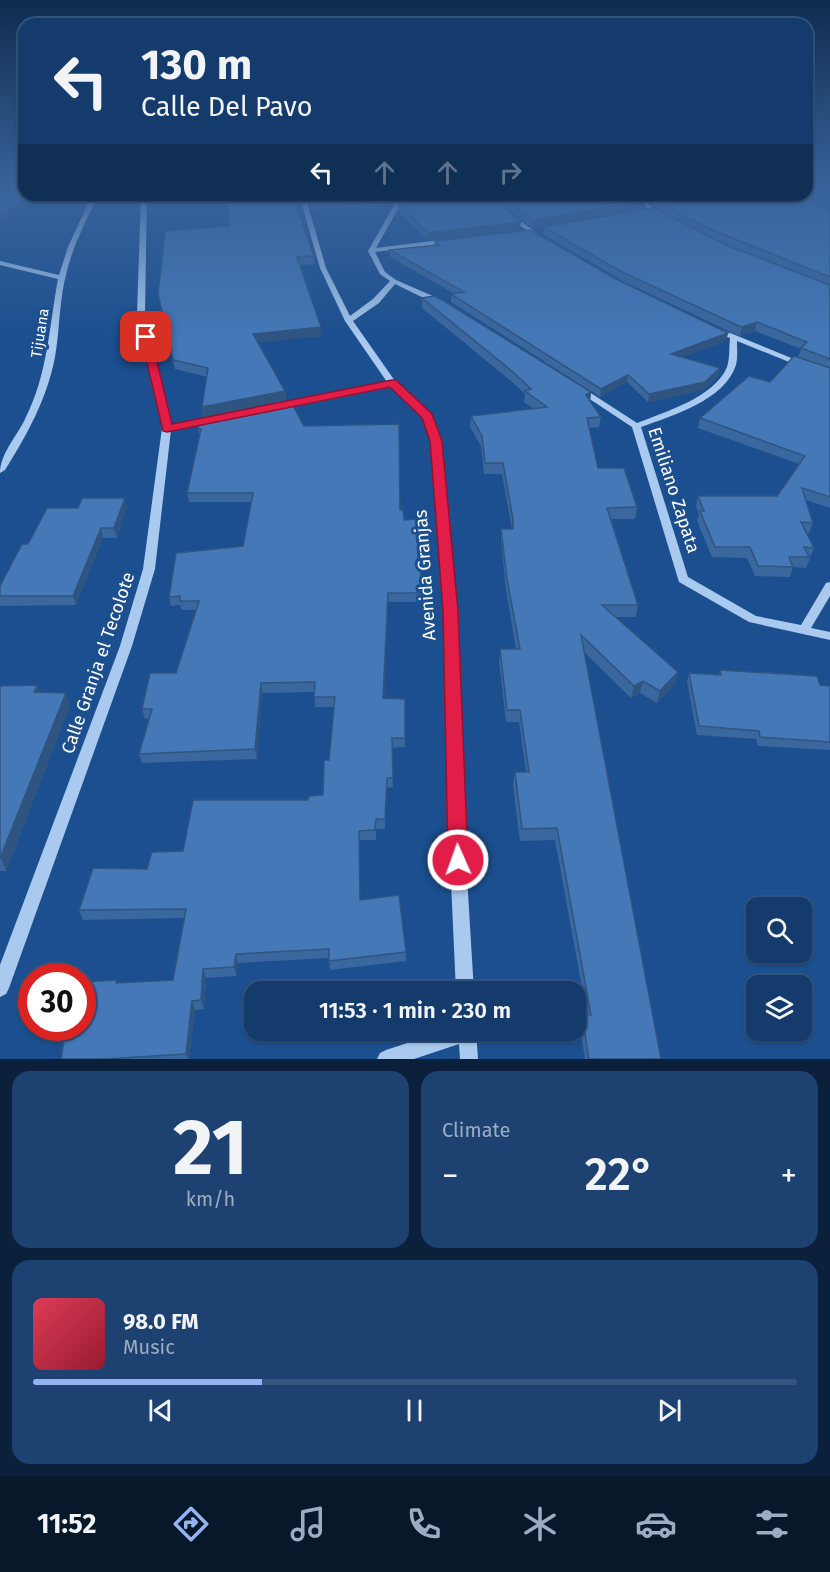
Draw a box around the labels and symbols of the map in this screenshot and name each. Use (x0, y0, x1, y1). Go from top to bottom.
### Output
street label: Tijuana (27, 307, 53, 359)
pin (120, 311, 171, 362)
street label: Emiliano Zapata (643, 424, 705, 556)
street label: Avenida Granjas (409, 509, 441, 641)
street label: Calle Granja el Tecolote (57, 569, 139, 757)
position arrow (426, 828, 490, 892)
speed limit sign: 30 (18, 963, 96, 1041)

